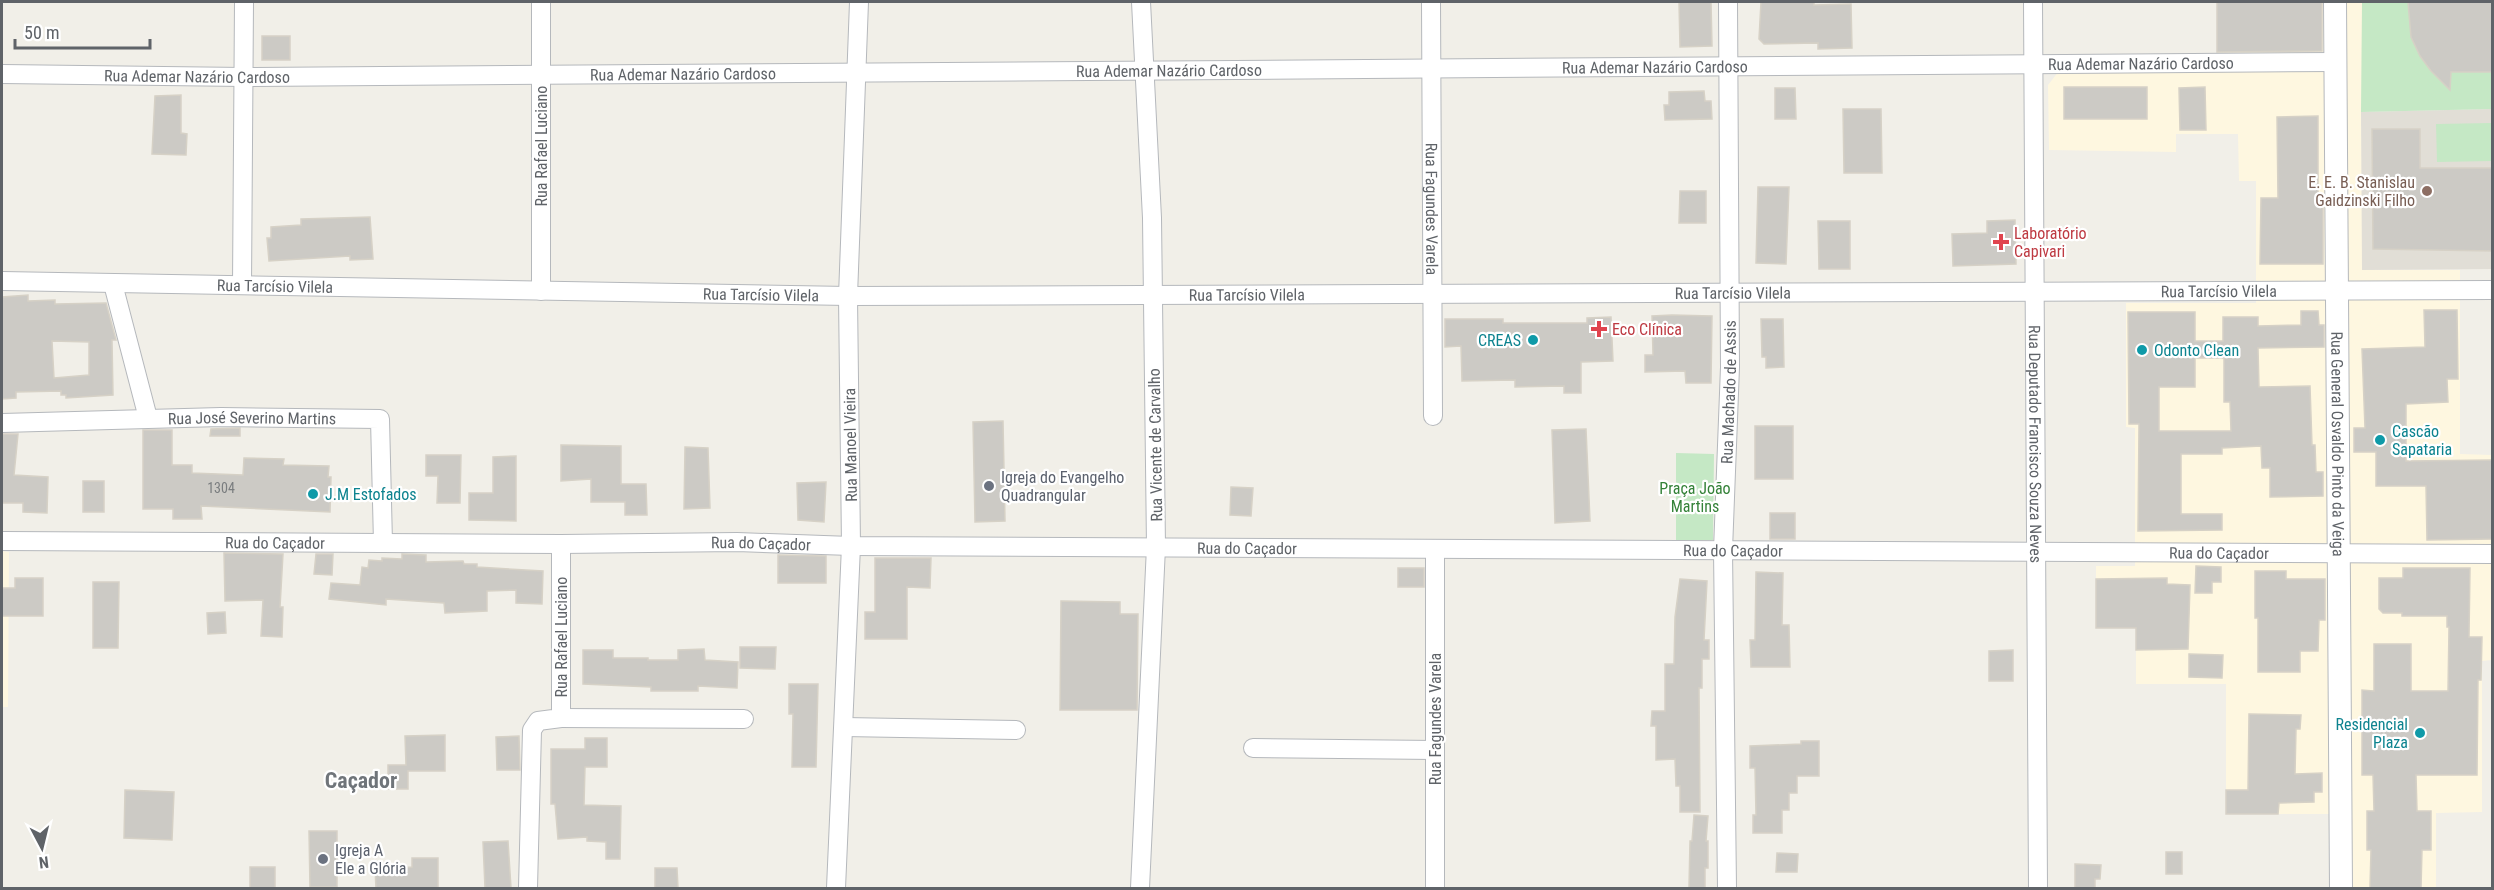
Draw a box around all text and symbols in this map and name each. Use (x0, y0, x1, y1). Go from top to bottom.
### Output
scale bar (15, 12, 150, 50)
text: 50 m (24, 22, 59, 43)
street label: Rua Ademar Nazário Cardoso (2048, 54, 2234, 74)
street label: Rua Ademar Nazário Cardoso (1562, 57, 1748, 78)
street label: Rua Ademar Nazário Cardoso (1076, 61, 1262, 81)
street label: Rua Ademar Nazário Cardoso (590, 64, 776, 85)
street label: Rua Ademar Nazário Cardoso (104, 66, 290, 87)
street label: Rua Rafael Luciano (532, 86, 551, 206)
street label: Rua Fagundes Varela (1422, 143, 1441, 275)
place label: E. E. B. Stanislau Gaidzinski Filho (2308, 173, 2415, 210)
marker: E. E. B. Stanislau Gaidzinski Filho (2420, 184, 2434, 198)
place label: Laboratório Capivari (2014, 224, 2087, 261)
marker: Laboratório Capivari (1992, 233, 2010, 251)
street label: Rua Tarcísio Vilela (217, 276, 333, 297)
street label: Rua Tarcísio Vilela (2161, 282, 2277, 301)
street label: Rua Tarcísio Vilela (703, 284, 819, 305)
street label: Rua Tarcísio Vilela (1675, 284, 1791, 303)
street label: Rua Tarcísio Vilela (1189, 285, 1305, 305)
marker: Eco Clínica (1590, 320, 1608, 338)
place label: Eco Clínica (1612, 320, 1682, 339)
street label: Rua Machado de Assis (1717, 320, 1740, 464)
street label: Rua Deputado Francisco Souza Neves (2025, 325, 2045, 563)
place label: CREAS (1478, 331, 1521, 350)
street label: Rua General Osvaldo Pinto da Veiga (2327, 331, 2348, 557)
marker: CREAS (1526, 333, 1540, 347)
place label: Odonto Clean (2154, 341, 2239, 360)
marker: Odonto Clean (2135, 343, 2149, 357)
street label: Rua Vicente de Carvalho (1145, 368, 1166, 522)
street label: Rua Manoel Vieira (840, 388, 861, 502)
street label: Rua José Severino Martins (168, 408, 336, 428)
place label: Cascão Sapataria (2392, 422, 2452, 459)
marker: Cascão Sapataria (2373, 433, 2387, 447)
place label: Igreja do Evangelho Quadrangular (1001, 468, 1124, 505)
marker: Igreja do Evangelho Quadrangular (982, 479, 996, 493)
park label: Praça João Martins (1659, 479, 1731, 516)
house number: 1304 (207, 480, 235, 496)
place label: J.M Estofados (325, 485, 417, 504)
marker: J.M Estofados (306, 487, 320, 501)
street label: Rua do Caçador (225, 533, 325, 553)
street label: Rua do Caçador (711, 533, 811, 555)
street label: Rua do Caçador (1197, 539, 1297, 558)
street label: Rua do Caçador (1683, 541, 1783, 561)
street label: Rua do Caçador (2169, 543, 2269, 563)
street label: Rua Rafael Luciano (552, 577, 571, 697)
street label: Rua Fagundes Varela (1426, 653, 1445, 785)
place label: Residencial Plaza (2335, 715, 2408, 752)
marker: Residencial Plaza (2413, 726, 2427, 740)
district label: Caçador (325, 768, 397, 793)
north arrow (12, 818, 72, 878)
place label: Igreja A Ele a Glória (335, 841, 407, 878)
text: N (38, 852, 50, 872)
marker: Igreja A Ele a Glória (316, 852, 330, 866)

